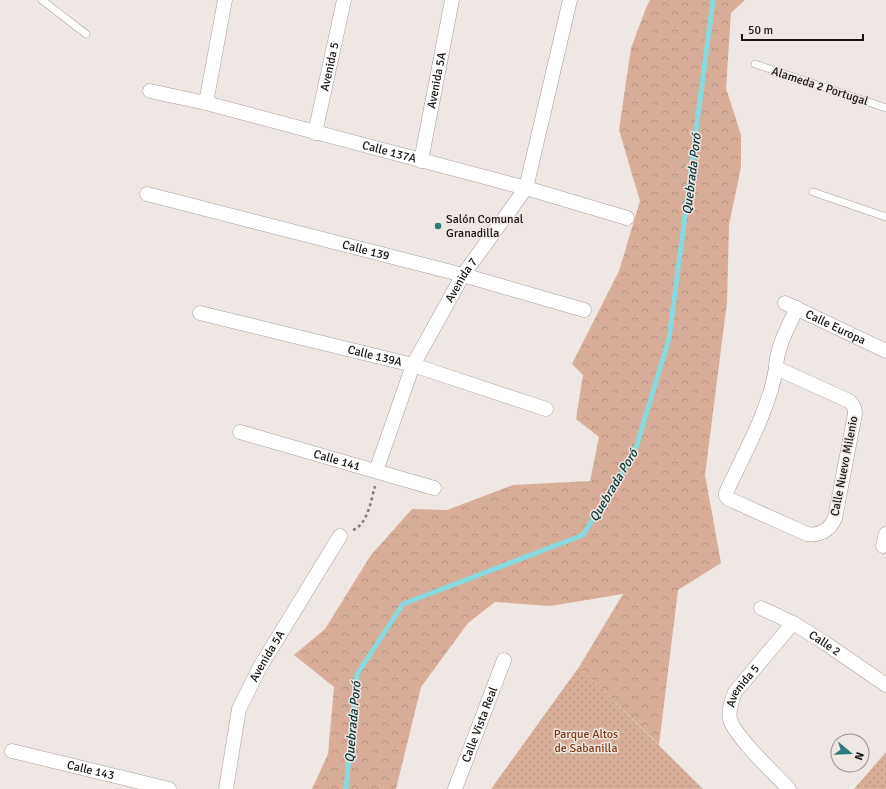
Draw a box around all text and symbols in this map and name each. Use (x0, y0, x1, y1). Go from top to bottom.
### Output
scale bar (742, 16, 863, 42)
text: 50 m (748, 23, 773, 38)
street label: Avenida 5 (317, 41, 343, 93)
street label: Avenida 5A (424, 50, 450, 110)
street label: Alameda 2 Portugal (770, 64, 871, 109)
water label: Quebrada Poró (679, 131, 705, 216)
street label: Calle 137A (360, 138, 419, 167)
place label: Salón Comunal Granadilla (446, 212, 524, 241)
marker: Salón Comunal Granadilla (433, 221, 443, 231)
street label: Calle 139 (341, 237, 391, 264)
street label: Avenida 7 (442, 255, 481, 305)
street label: Calle Europa (803, 307, 868, 348)
street label: Calle 139A (346, 342, 404, 370)
street label: Calle Nuevo Milenio (827, 415, 862, 517)
water label: Quebrada Poró (586, 445, 642, 525)
street label: Calle 141 (312, 447, 362, 474)
street label: Avenida 5A (247, 627, 289, 685)
street label: Calle 2 (806, 628, 843, 660)
street label: Avenida 5 (723, 661, 763, 709)
water label: Quebrada Poró (341, 680, 365, 763)
street label: Calle Vista Real (459, 684, 501, 765)
park label: Parque Altos de Sabanilla (554, 727, 618, 756)
north arrow (830, 733, 870, 773)
text: N (852, 750, 866, 762)
street label: Calle 143 (65, 758, 116, 783)

